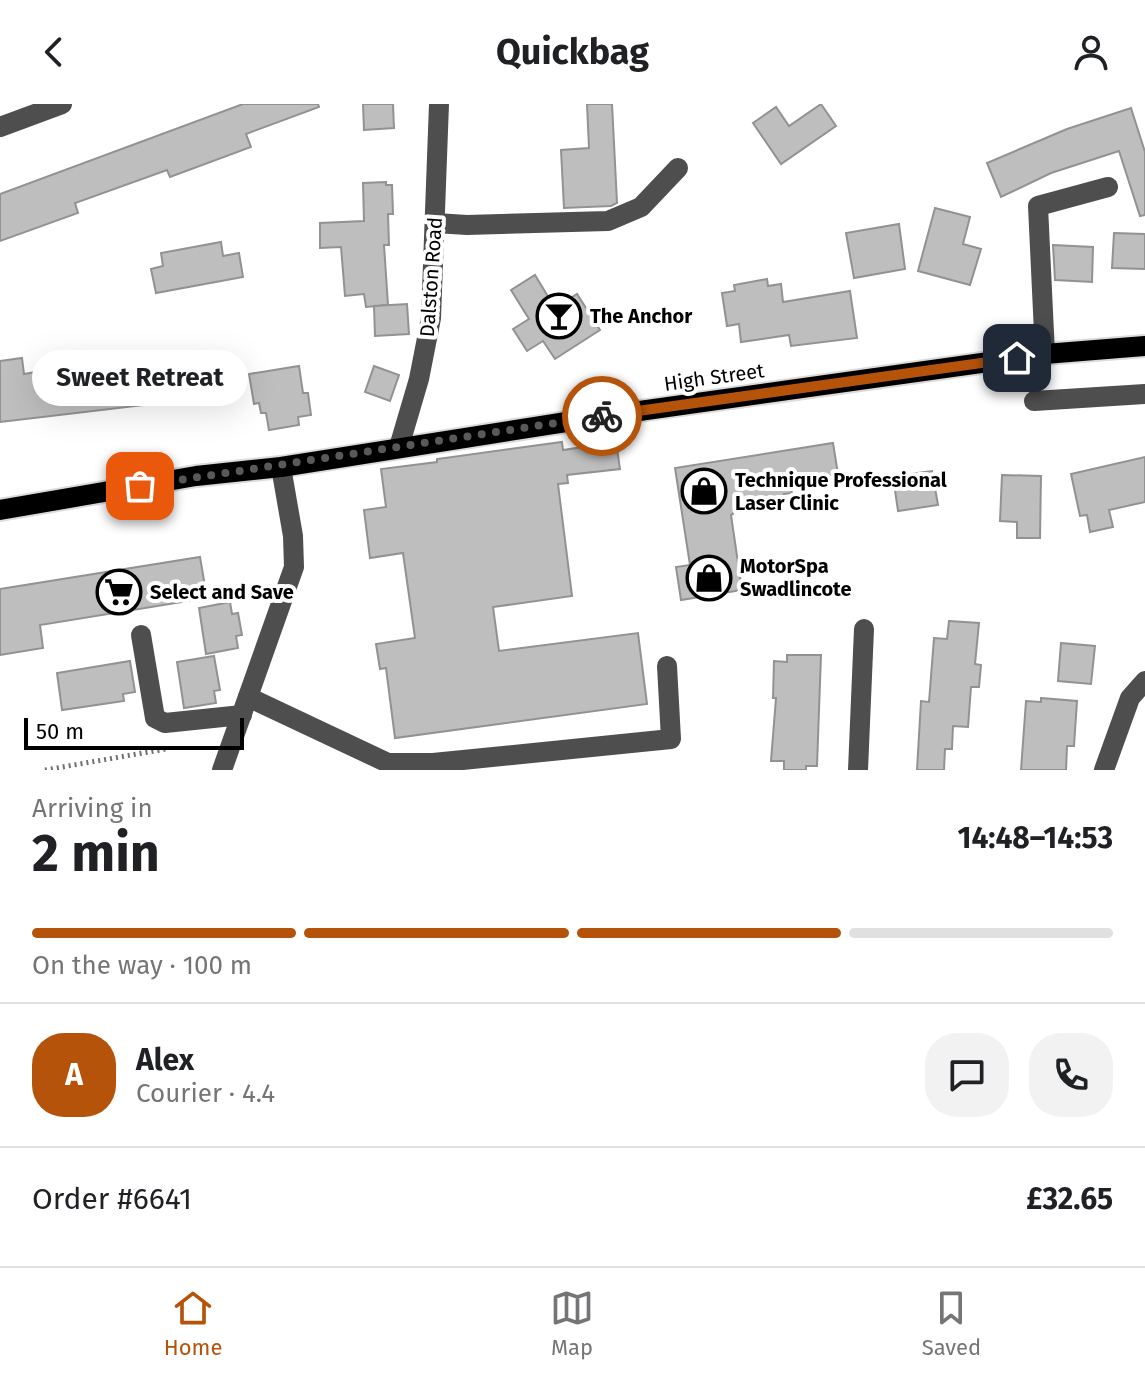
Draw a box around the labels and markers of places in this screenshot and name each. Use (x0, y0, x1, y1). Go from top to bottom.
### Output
bar icon: The Anchor (535, 292, 583, 340)
place label: The Anchor (590, 304, 693, 328)
pin (983, 324, 1051, 392)
callout: Sweet Retreat (32, 350, 248, 406)
pin (106, 452, 174, 520)
shop icon: Technique Professional Laser Clinic (680, 467, 728, 515)
place label: Technique Professional Laser Clinic (735, 468, 947, 515)
shop icon: MotorSpa Swadlincote (685, 554, 733, 602)
place label: MotorSpa Swadlincote (740, 554, 851, 601)
supermarket icon: Select and Save (95, 568, 143, 616)
place label: Select and Save (150, 580, 294, 604)

